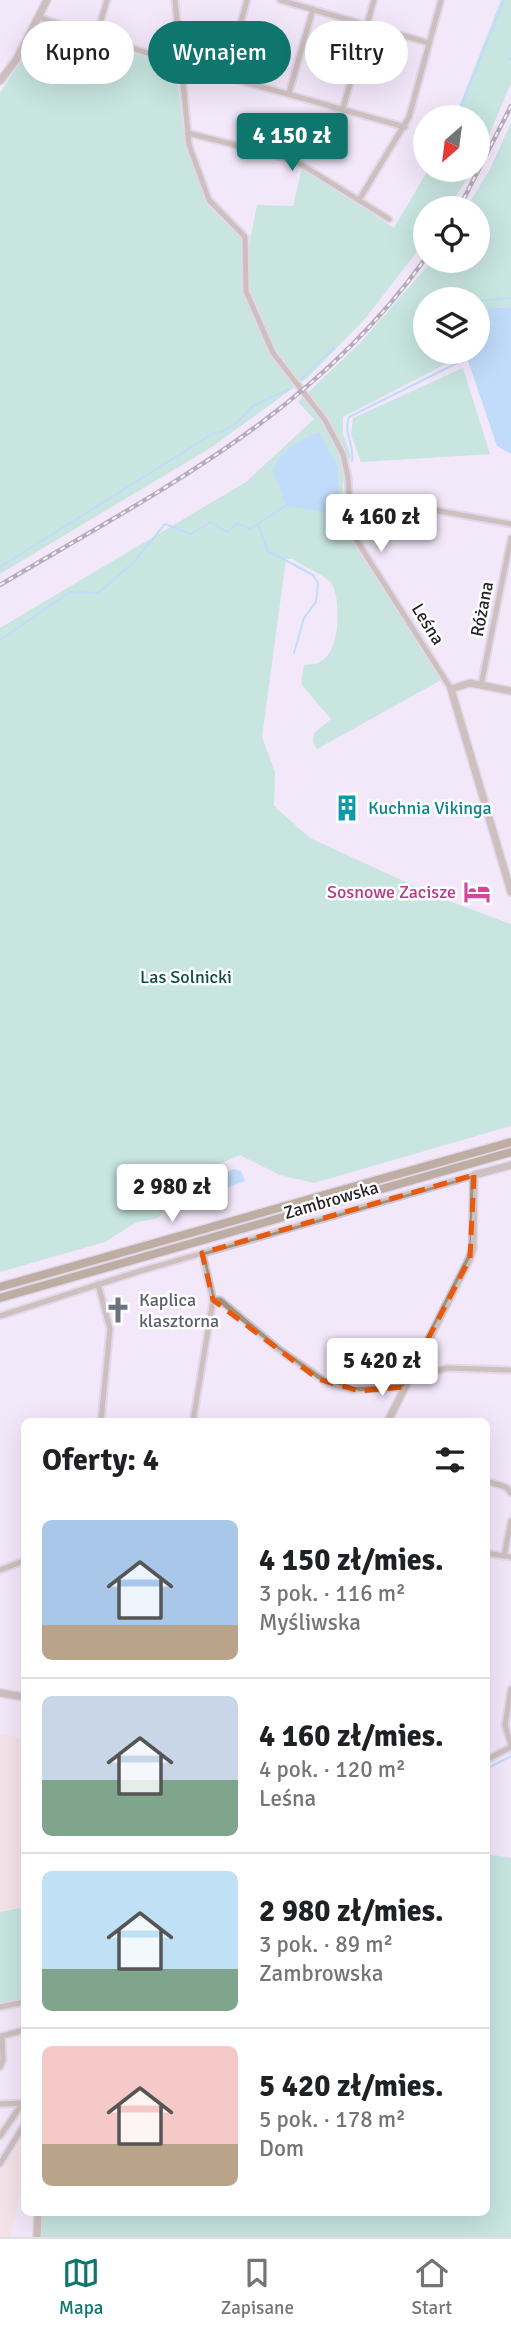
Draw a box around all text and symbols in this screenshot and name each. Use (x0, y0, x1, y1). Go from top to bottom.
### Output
chip: Kupno (21, 21, 134, 84)
chip: Wynajem (148, 21, 291, 84)
chip: Filtry (305, 21, 408, 84)
north arrow (413, 105, 490, 182)
map controls (413, 105, 490, 364)
pin: 4 150 zł (220, 114, 364, 173)
text: 4 150 zł (253, 121, 331, 150)
button: locate (413, 196, 490, 273)
button: layers (413, 287, 490, 364)
pin: 4 160 zł (309, 494, 453, 554)
text: 4 160 zł (342, 502, 420, 531)
street label: Różana (466, 580, 498, 638)
street label: Leśna (407, 599, 449, 649)
building icon: Kuchnia Vikinga (332, 793, 362, 823)
place label: Kuchnia Vikinga (368, 797, 492, 819)
hotel icon: Sosnowe Zacisze (462, 877, 492, 907)
place label: Sosnowe Zacisze (327, 881, 456, 903)
park label: Las Solnicki (140, 966, 232, 988)
pin: 2 980 zł (100, 1164, 244, 1224)
text: 2 980 zł (133, 1172, 211, 1201)
street label: Zambrowska (281, 1176, 381, 1224)
place label: Kaplica klasztorna (139, 1289, 219, 1332)
church icon: Kaplica klasztorna (103, 1295, 133, 1325)
pin: 5 420 zł (310, 1338, 454, 1398)
text: 5 420 zł (343, 1346, 421, 1375)
icon: filters (431, 1441, 469, 1479)
text: Oferty: 4 (42, 1442, 159, 1479)
text: 4 150 zł/mies. (259, 1542, 444, 1579)
icon: home (98, 1548, 182, 1632)
text: 3 pok. · 116 m² (259, 1579, 406, 1608)
text: Myśliwska (259, 1608, 361, 1637)
text: 4 160 zł/mies. (259, 1718, 444, 1755)
icon: home (98, 1724, 182, 1808)
text: 4 pok. · 120 m² (259, 1755, 406, 1784)
text: Leśna (259, 1784, 316, 1813)
text: 2 980 zł/mies. (259, 1893, 444, 1930)
icon: home (98, 1899, 182, 1983)
text: 3 pok. · 89 m² (259, 1930, 393, 1959)
text: Zambrowska (259, 1959, 383, 1988)
text: 5 420 zł/mies. (259, 2068, 444, 2105)
icon: home (98, 2074, 182, 2158)
text: 5 pok. · 178 m² (259, 2105, 406, 2134)
text: Dom (259, 2134, 304, 2163)
tab: Mapa (59, 2254, 103, 2320)
tab: Zapisane (221, 2254, 294, 2320)
tab: Start (411, 2254, 452, 2320)

